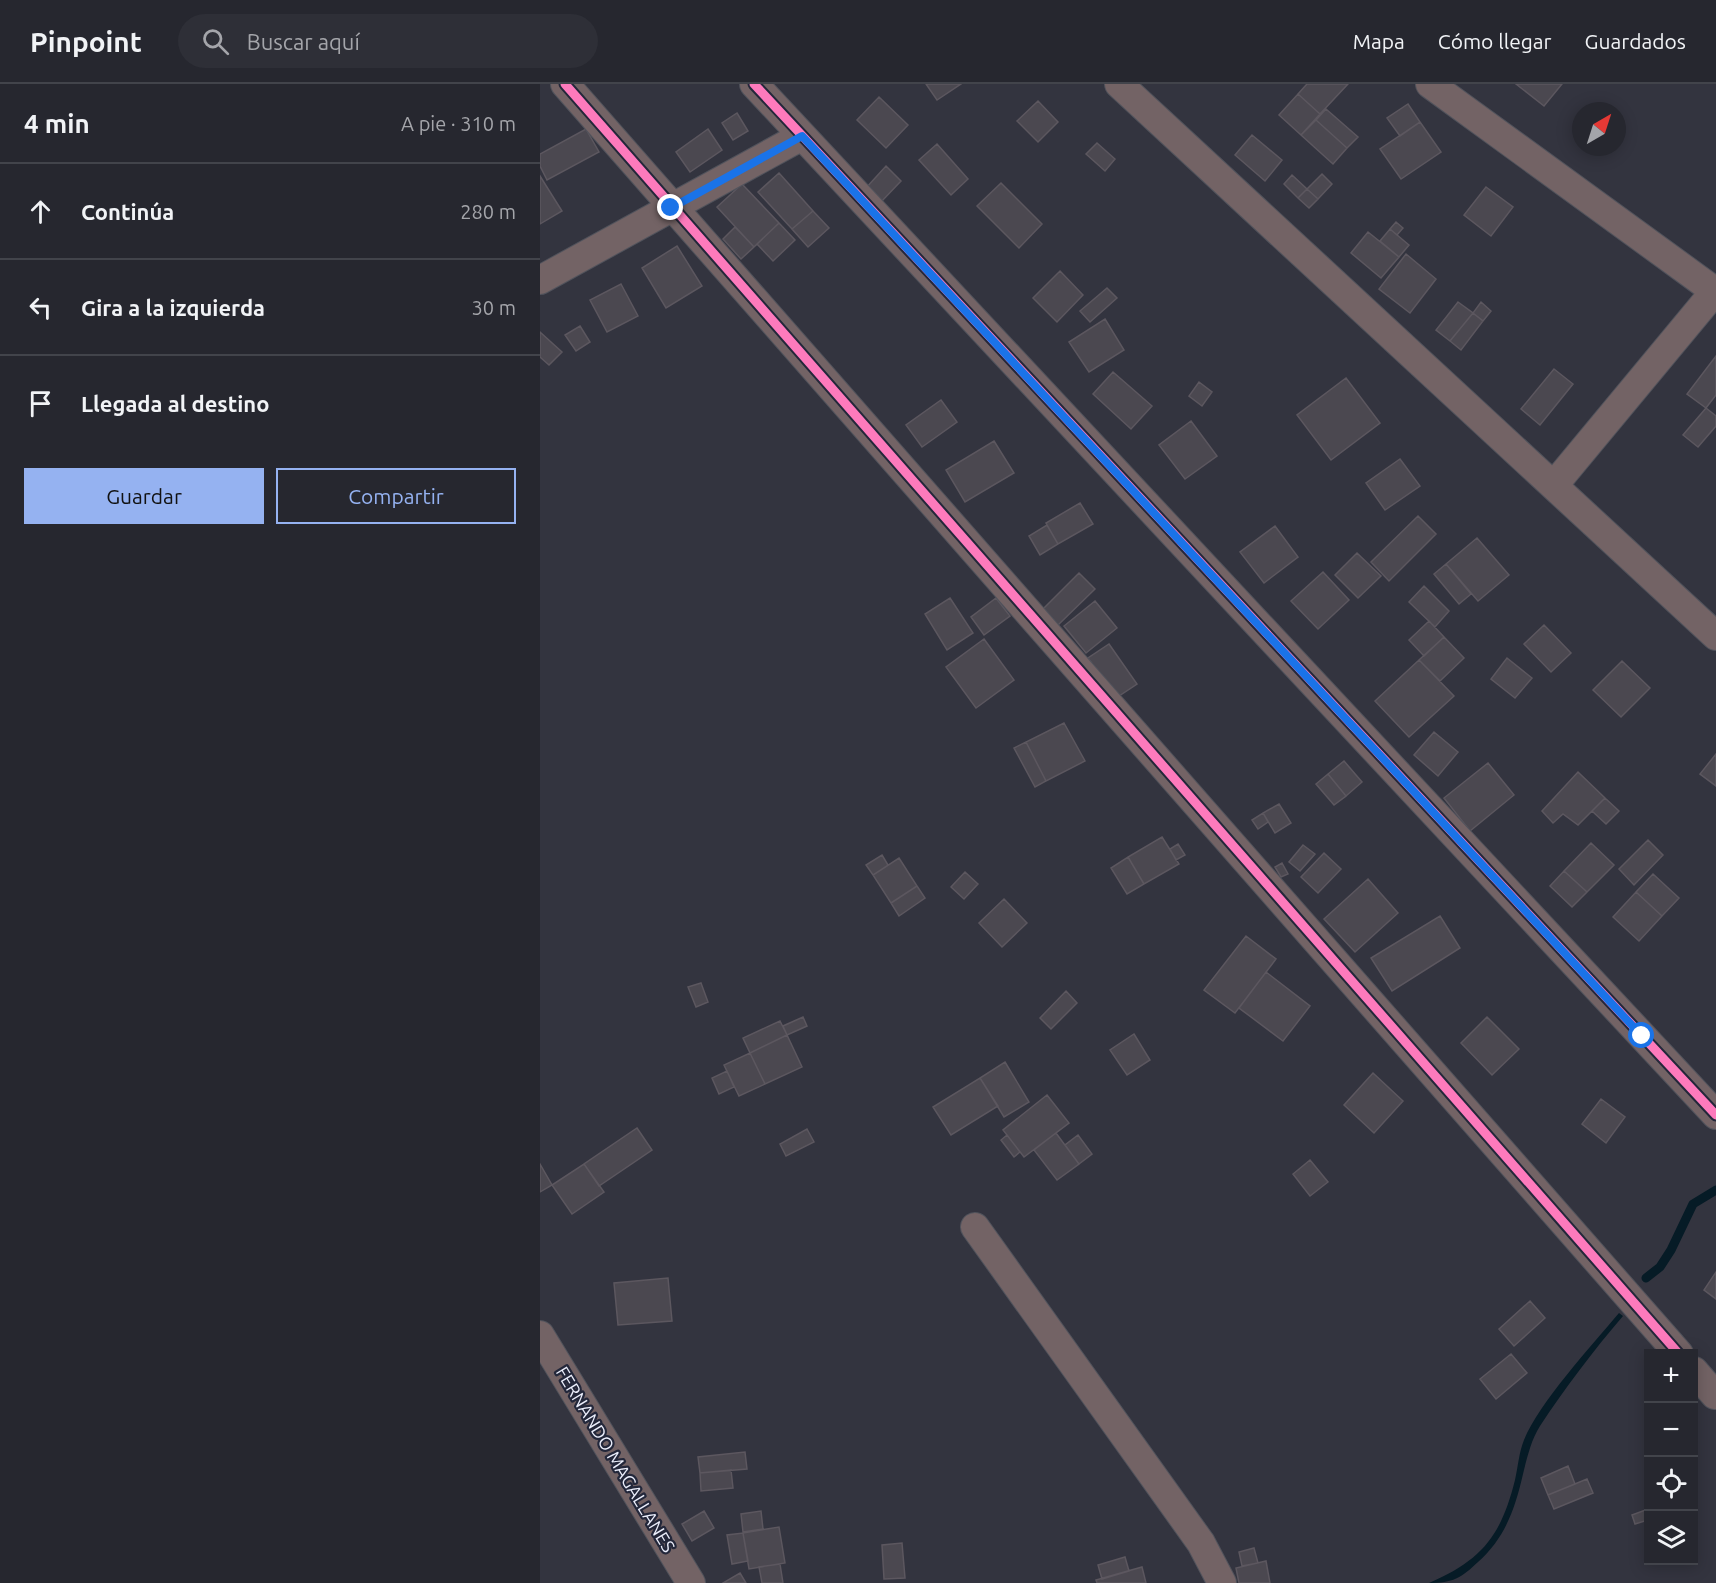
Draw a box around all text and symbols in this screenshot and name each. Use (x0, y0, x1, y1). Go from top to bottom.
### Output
search box (178, 14, 598, 68)
icon: search (199, 25, 232, 58)
text: Pinpoint (30, 26, 142, 57)
text: Buscar aquí (247, 29, 360, 54)
text: Mapa (1353, 29, 1405, 53)
text: Cómo llegar (1438, 29, 1552, 53)
text: Guardados (1585, 29, 1686, 53)
north arrow (1572, 102, 1626, 156)
text: 4 min (24, 109, 90, 138)
text: A pie · 310 m (401, 112, 516, 135)
route end (657, 194, 683, 220)
icon: ahead (24, 195, 57, 228)
text: Continúa (81, 199, 174, 224)
text: 280 m (460, 200, 516, 223)
icon: left (24, 291, 57, 324)
text: Gira a la izquierda (81, 295, 265, 320)
text: 30 m (472, 296, 516, 319)
icon: arrive (24, 387, 57, 420)
text: Llegada al destino (81, 391, 269, 416)
button: Guardar (24, 468, 264, 524)
button: Compartir (276, 468, 516, 524)
route start (1628, 1022, 1654, 1048)
map controls (1644, 1349, 1698, 1565)
button: + (1644, 1349, 1698, 1403)
street label: FERNANDO MAGALLANES (553, 1363, 679, 1555)
button: − (1644, 1403, 1698, 1457)
button: locate (1644, 1457, 1698, 1511)
button: layers (1644, 1511, 1698, 1565)

